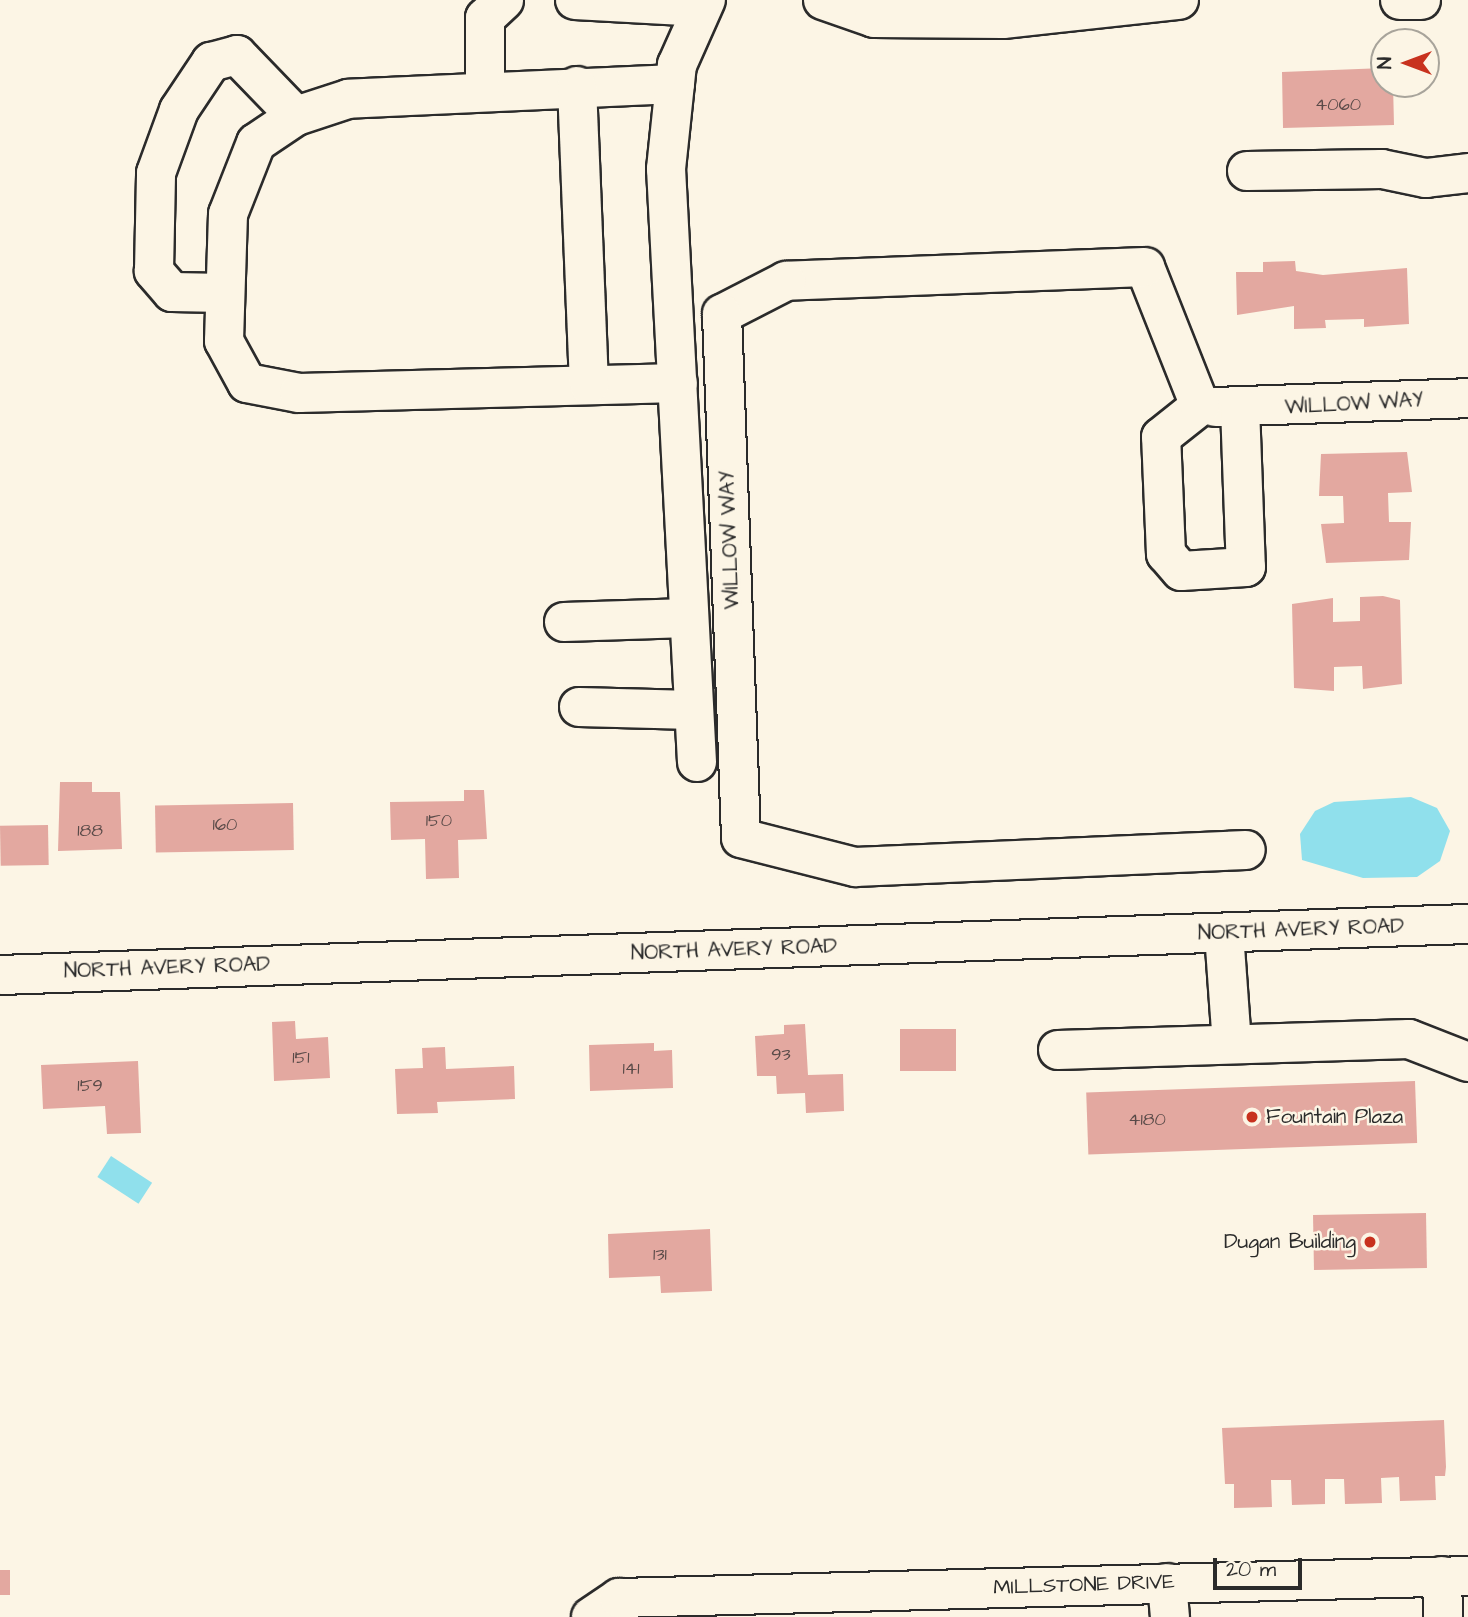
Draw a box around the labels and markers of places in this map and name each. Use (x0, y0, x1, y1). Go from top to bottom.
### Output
place label: Fountain Plaza (1266, 1104, 1403, 1130)
marker: Fountain Plaza (1244, 1109, 1260, 1125)
place label: Dugan Building (1224, 1229, 1356, 1255)
marker: Dugan Building (1362, 1234, 1378, 1250)

